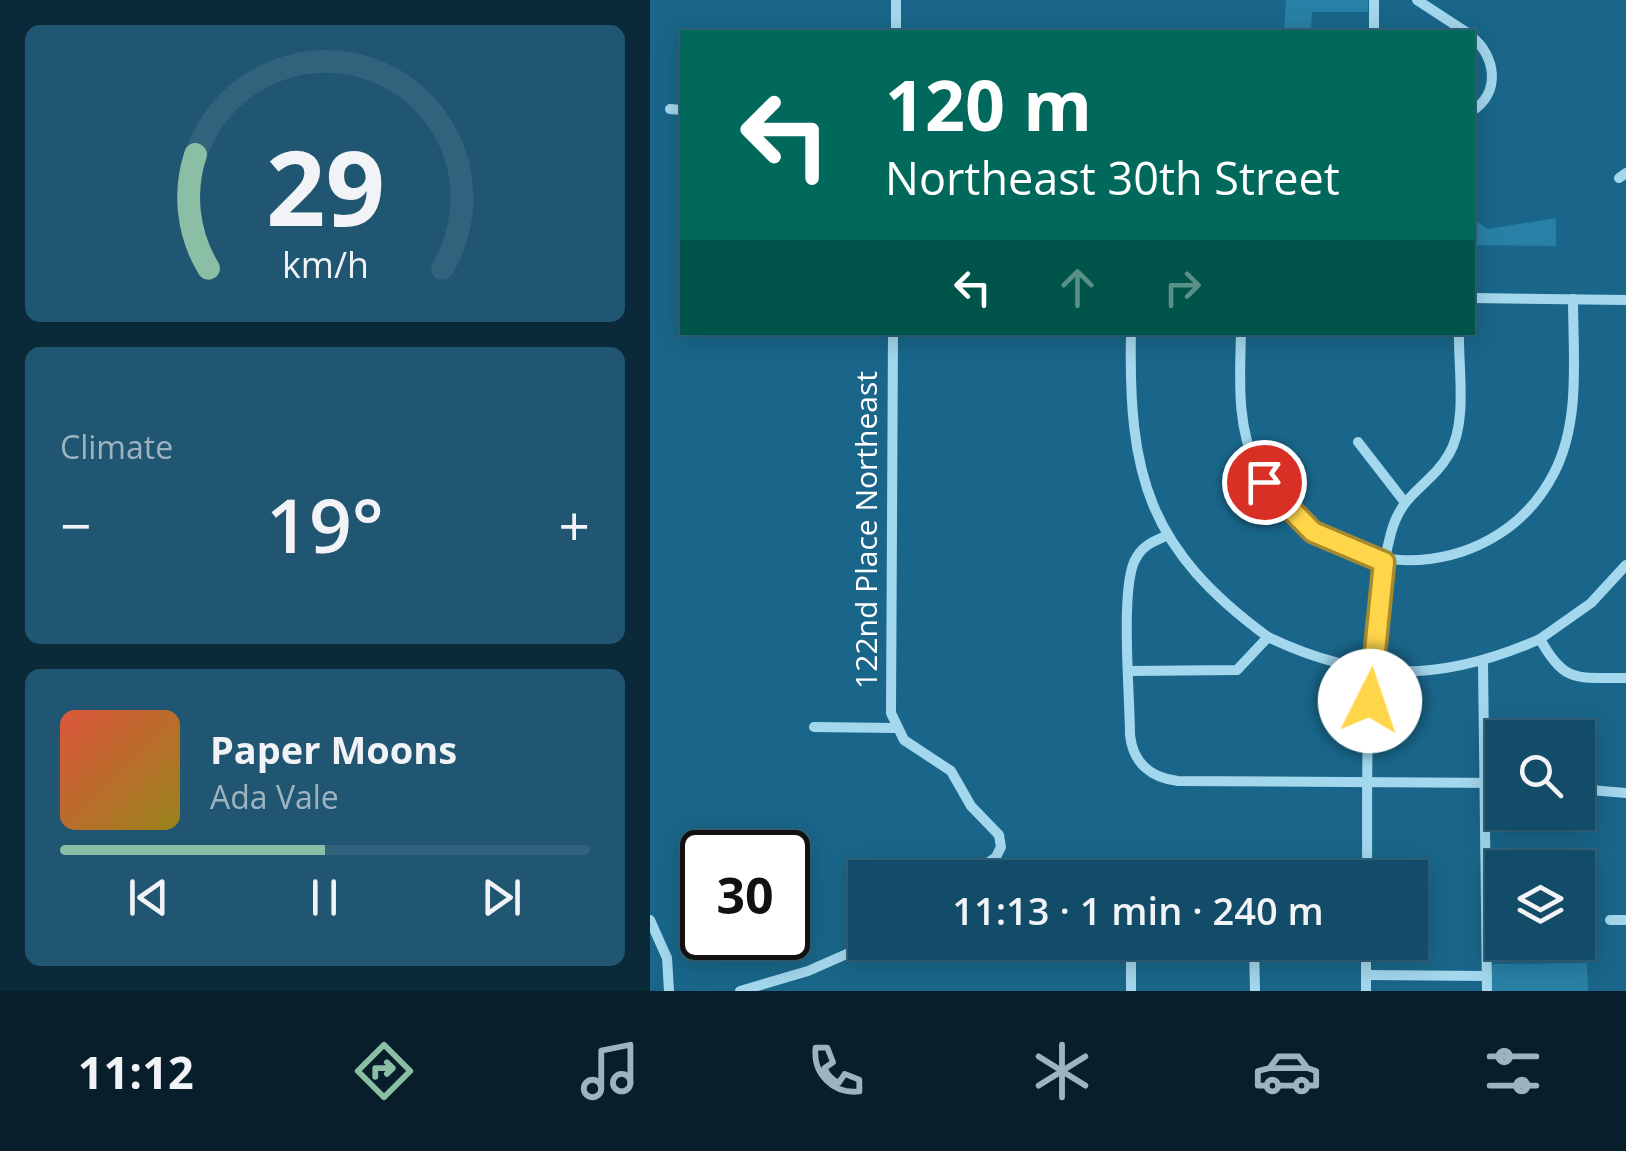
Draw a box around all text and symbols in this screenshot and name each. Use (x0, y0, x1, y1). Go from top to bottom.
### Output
text: 120 m (885, 56, 1092, 152)
icon: left (720, 70, 850, 200)
text: 29 (266, 115, 384, 256)
text: Northeast 30th Street (885, 147, 1340, 208)
text: km/h (282, 240, 368, 288)
icon: left (945, 260, 1000, 315)
icon: ahead (1050, 260, 1105, 315)
icon: right (1155, 260, 1210, 315)
street label: 122nd Place Northeast (845, 371, 886, 689)
text: Climate (60, 425, 173, 468)
pin (1222, 440, 1307, 525)
icon: arrive (1237, 455, 1292, 510)
text: 19° (266, 473, 384, 575)
text: − (60, 487, 91, 562)
text: + (559, 487, 590, 562)
position arrow (1318, 649, 1422, 753)
map controls (1485, 720, 1595, 960)
button: search (1485, 720, 1595, 830)
text: Paper Moons (210, 723, 457, 775)
text: Ada Vale (210, 775, 339, 818)
speed limit sign: 30 (680, 830, 810, 960)
button: layers (1485, 850, 1595, 960)
icon: previous (121, 870, 176, 925)
icon: pause (297, 870, 352, 925)
icon: next (474, 870, 529, 925)
text: 11:13 · 1 min · 240 m (952, 884, 1324, 936)
icon: directions (349, 1036, 419, 1106)
icon: music (575, 1036, 645, 1106)
icon: phone (801, 1036, 871, 1106)
icon: climate (1027, 1036, 1097, 1106)
icon: car (1252, 1036, 1322, 1106)
icon: filters (1478, 1036, 1548, 1106)
text: 11:12 (78, 1041, 194, 1102)

